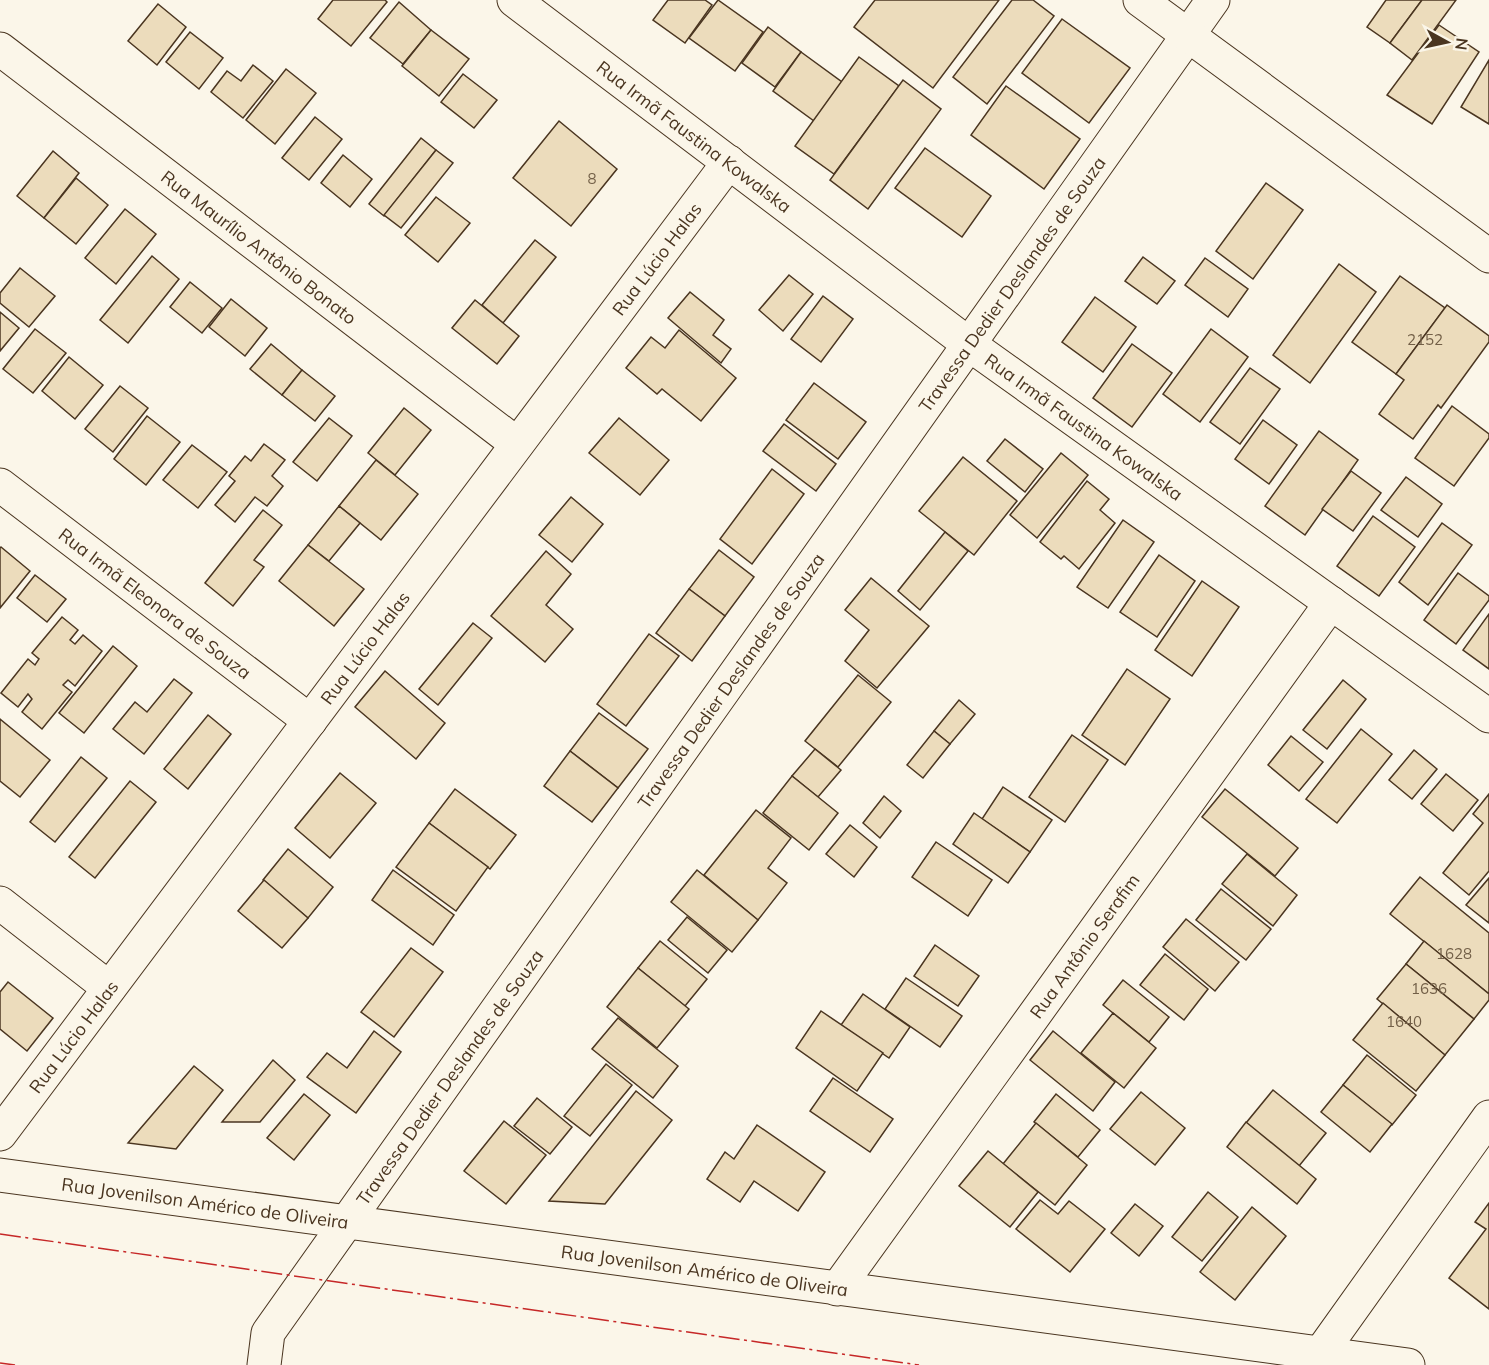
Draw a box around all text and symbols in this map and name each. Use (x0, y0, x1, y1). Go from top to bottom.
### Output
north arrow (1417, 12, 1477, 72)
text: N (1451, 37, 1473, 51)
street label: Rua Irmã Faustina Kowalska (592, 55, 796, 217)
street label: Travessa Dedier Deslandes de Souza (913, 152, 1110, 416)
street label: Rua Maurílio Antônio Bonato (157, 165, 361, 329)
house number: 8 (587, 169, 597, 188)
street label: Rua Lúcio Halas (607, 198, 706, 320)
house number: 2152 (1407, 330, 1443, 349)
street label: Rua Irmã Faustina Kowalska (980, 348, 1188, 505)
street label: Rua Irmã Eleonora de Souza (54, 522, 256, 684)
street label: Travessa Dedier Deslandes de Souza (632, 548, 829, 813)
street label: Rua Lúcio Halas (315, 587, 415, 709)
street label: Rua Antônio Serafim (1024, 869, 1144, 1023)
house number: 1628 (1436, 944, 1472, 963)
street label: Travessa Dedier Deslandes de Souza (351, 945, 548, 1209)
street label: Rua Lúcio Halas (23, 975, 123, 1097)
house number: 1636 (1411, 979, 1447, 998)
house number: 1640 (1386, 1012, 1422, 1031)
street label: Rua Jovenilson Américo de Oliveira (60, 1172, 350, 1233)
street label: Rua Jovenilson Américo de Oliveira (560, 1239, 850, 1301)

